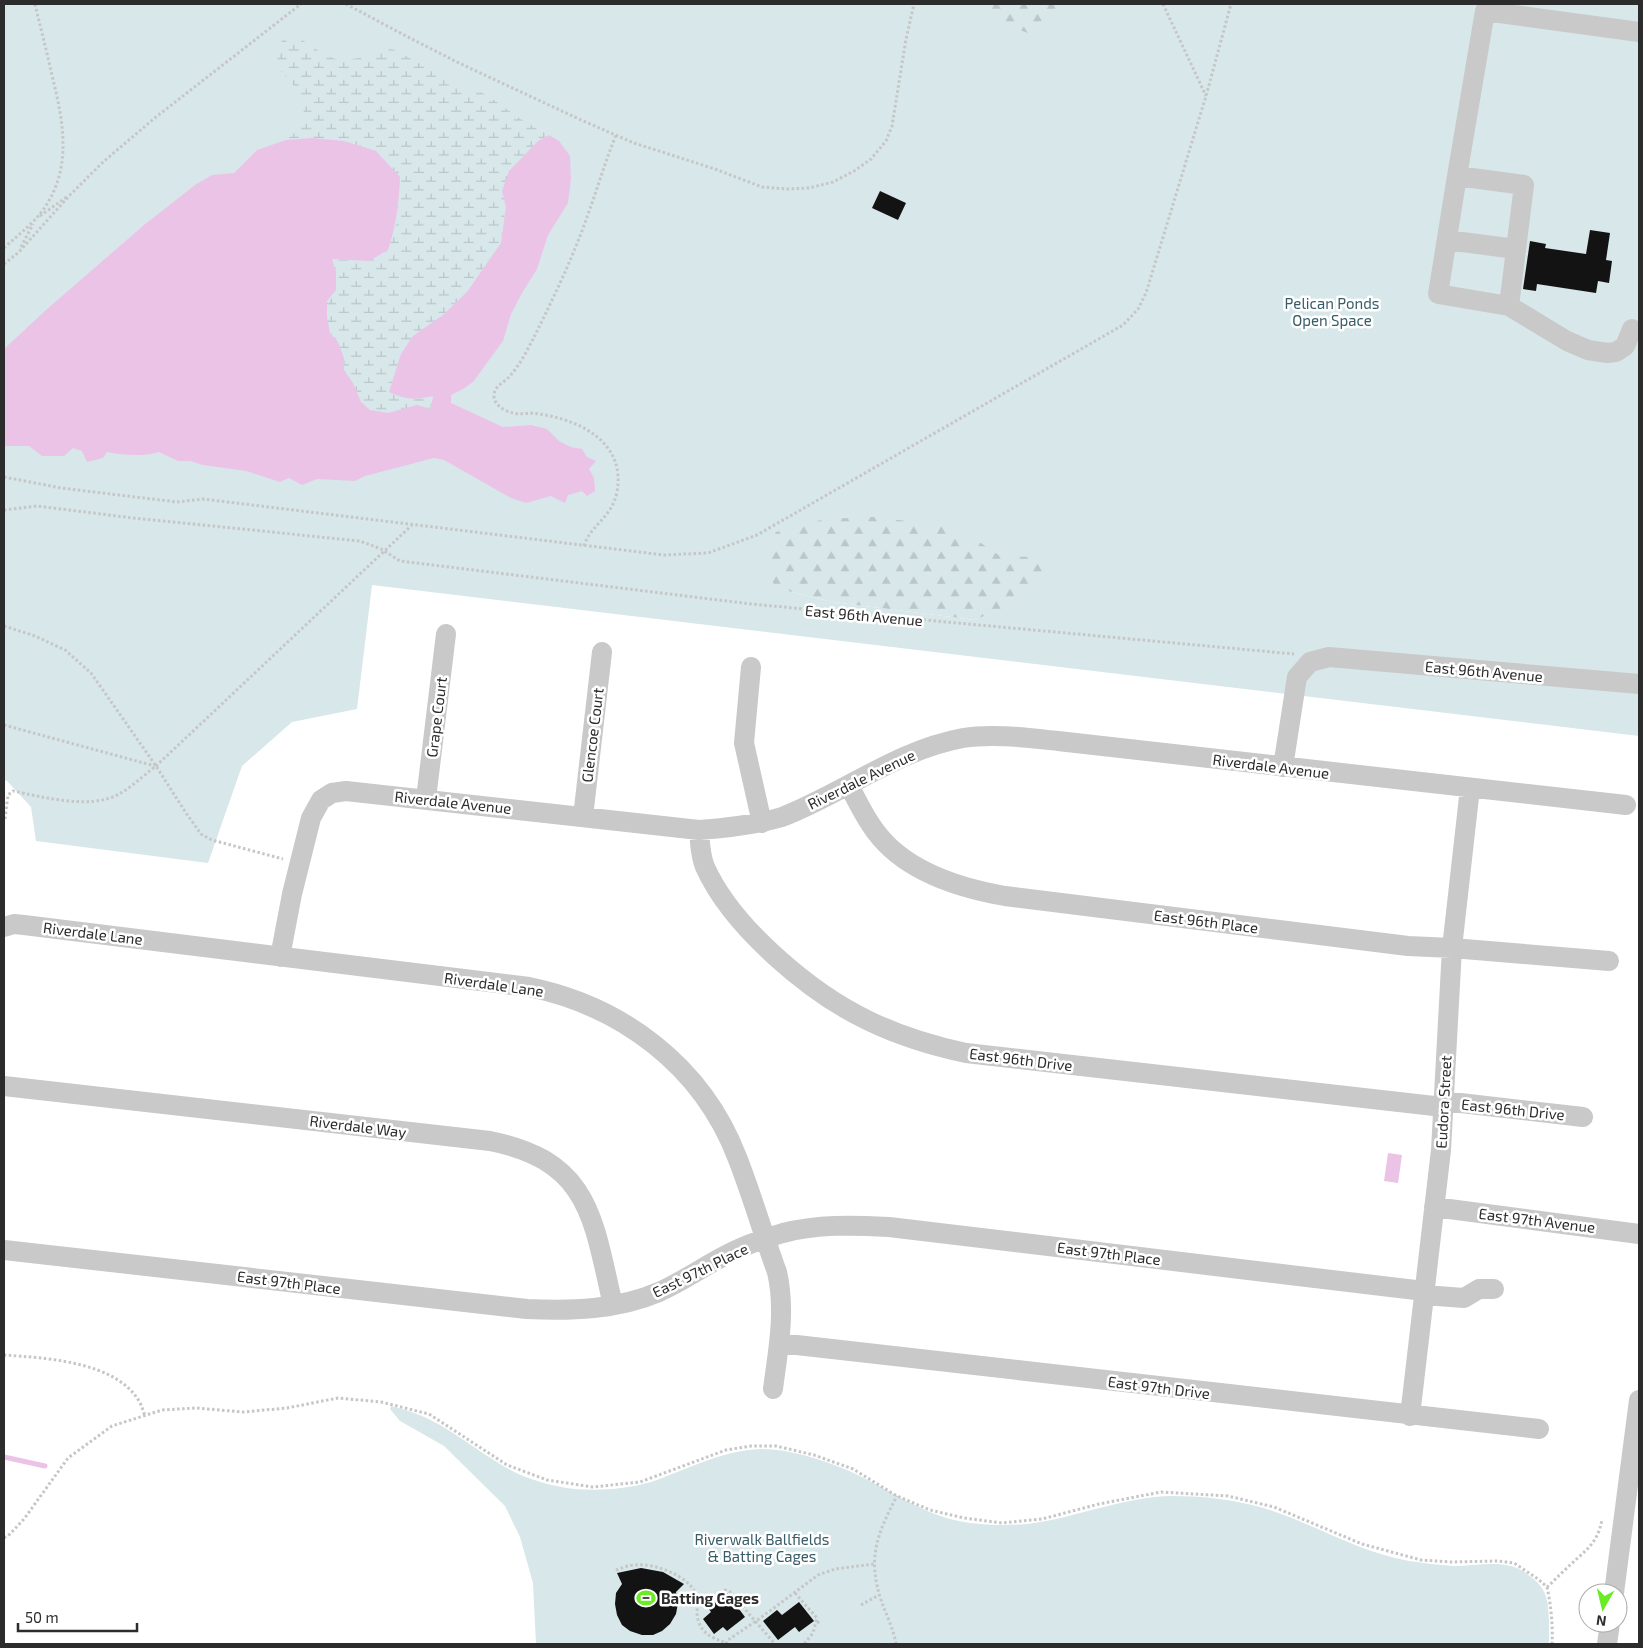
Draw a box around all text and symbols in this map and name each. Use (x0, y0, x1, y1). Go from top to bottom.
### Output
park label: Pelican Ponds Open Space (1285, 294, 1379, 329)
street label: East 96th Avenue (804, 601, 924, 629)
street label: East 96th Avenue (1424, 657, 1544, 685)
street label: Grape Court (422, 675, 450, 758)
street label: Glencoe Court (577, 686, 607, 783)
street label: Riverdale Avenue (804, 745, 918, 813)
street label: Riverdale Avenue (1212, 750, 1330, 782)
street label: Riverdale Avenue (394, 787, 512, 817)
street label: East 96th Place (1153, 906, 1259, 936)
street label: Riverdale Lane (42, 918, 144, 948)
street label: Riverdale Lane (443, 968, 545, 1000)
street label: East 96th Drive (968, 1044, 1074, 1074)
street label: Eudora Street (1432, 1055, 1454, 1149)
street label: East 96th Drive (1460, 1095, 1566, 1123)
street label: Riverdale Way (309, 1111, 408, 1141)
street label: East 97th Avenue (1478, 1204, 1596, 1236)
street label: East 97th Place (1056, 1238, 1162, 1268)
street label: East 97th Place (649, 1239, 751, 1301)
street label: East 97th Place (236, 1267, 342, 1297)
street label: East 97th Drive (1107, 1372, 1211, 1402)
park label: Riverwalk Ballfields & Batting Cages (695, 1530, 829, 1565)
north arrow (1578, 1583, 1628, 1633)
sports icon: Batting Cages (635, 1587, 657, 1609)
place label: Batting Cages (661, 1589, 759, 1607)
scale bar (18, 1600, 136, 1632)
text: 50 m (25, 1608, 59, 1626)
text: N (1595, 1612, 1607, 1630)

